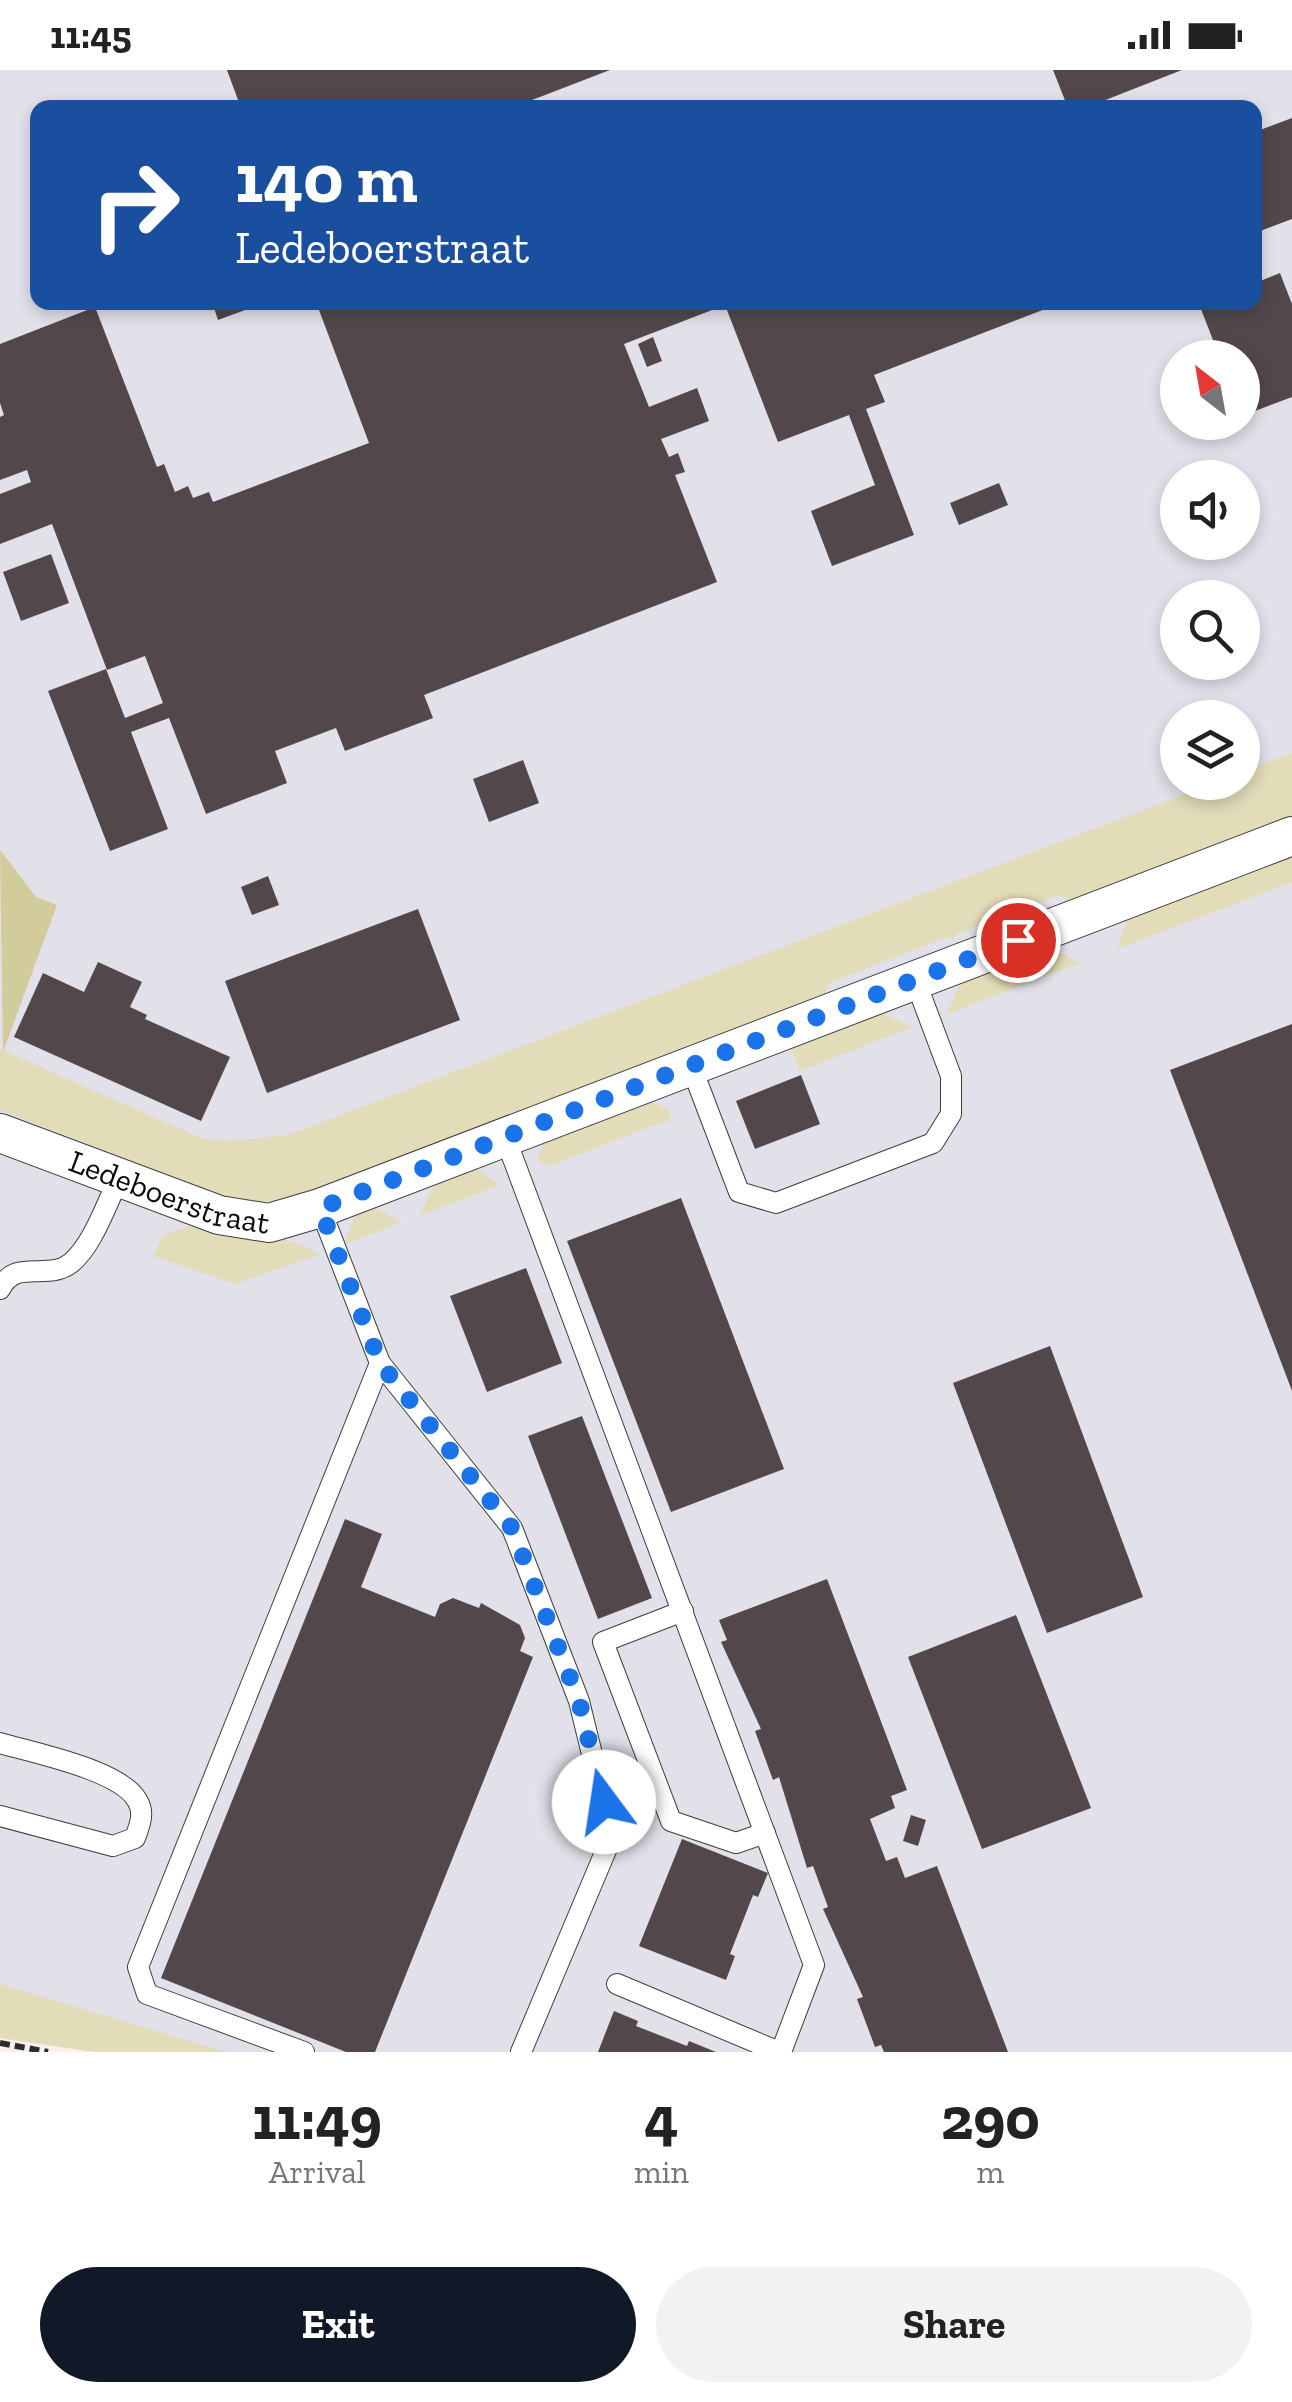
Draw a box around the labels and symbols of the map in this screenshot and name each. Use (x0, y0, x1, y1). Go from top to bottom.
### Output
north arrow (1160, 340, 1260, 440)
pin (976, 898, 1061, 983)
street label: Ledeboerstraat (64, 1142, 272, 1242)
position arrow (552, 1750, 656, 1854)

